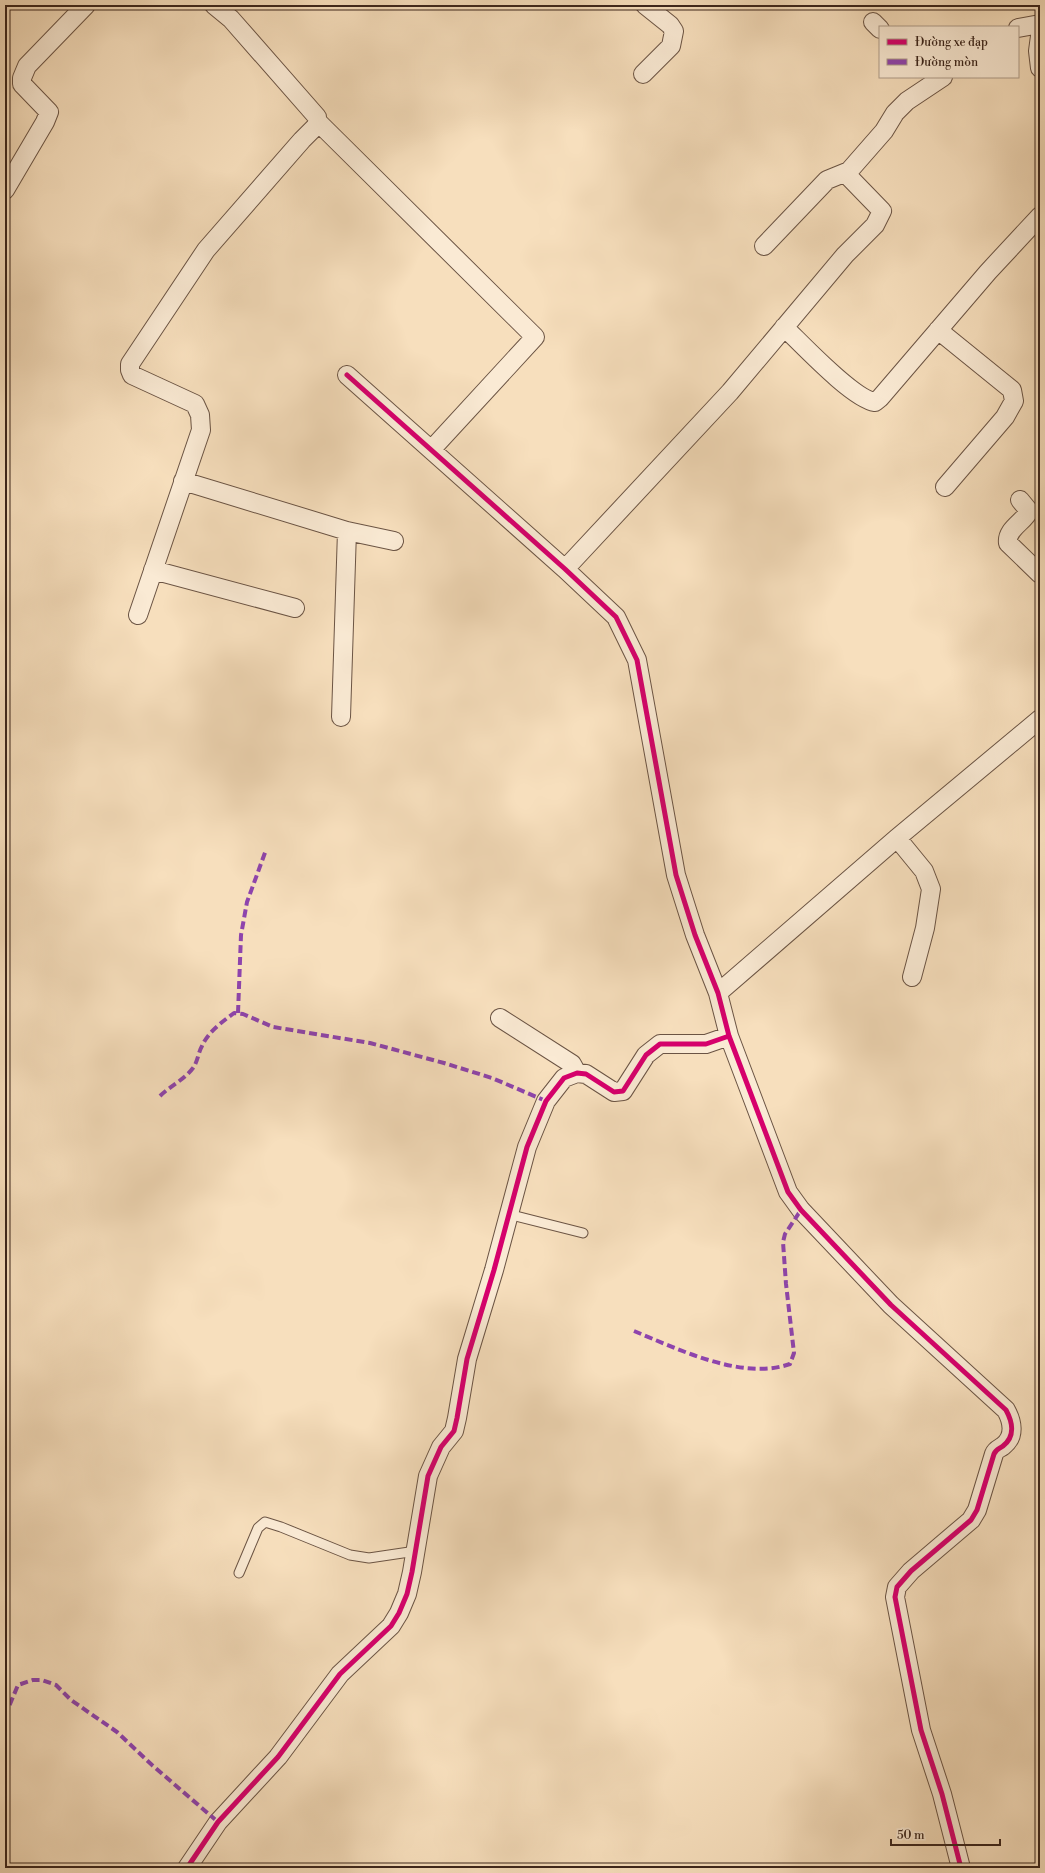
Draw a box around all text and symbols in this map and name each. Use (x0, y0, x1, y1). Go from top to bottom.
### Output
legend (879, 26, 1019, 78)
text: Đường xe đạp (915, 35, 988, 50)
text: Đường mòn (915, 55, 978, 70)
scale bar (891, 1821, 1000, 1847)
text: 50 m (897, 1828, 925, 1843)

